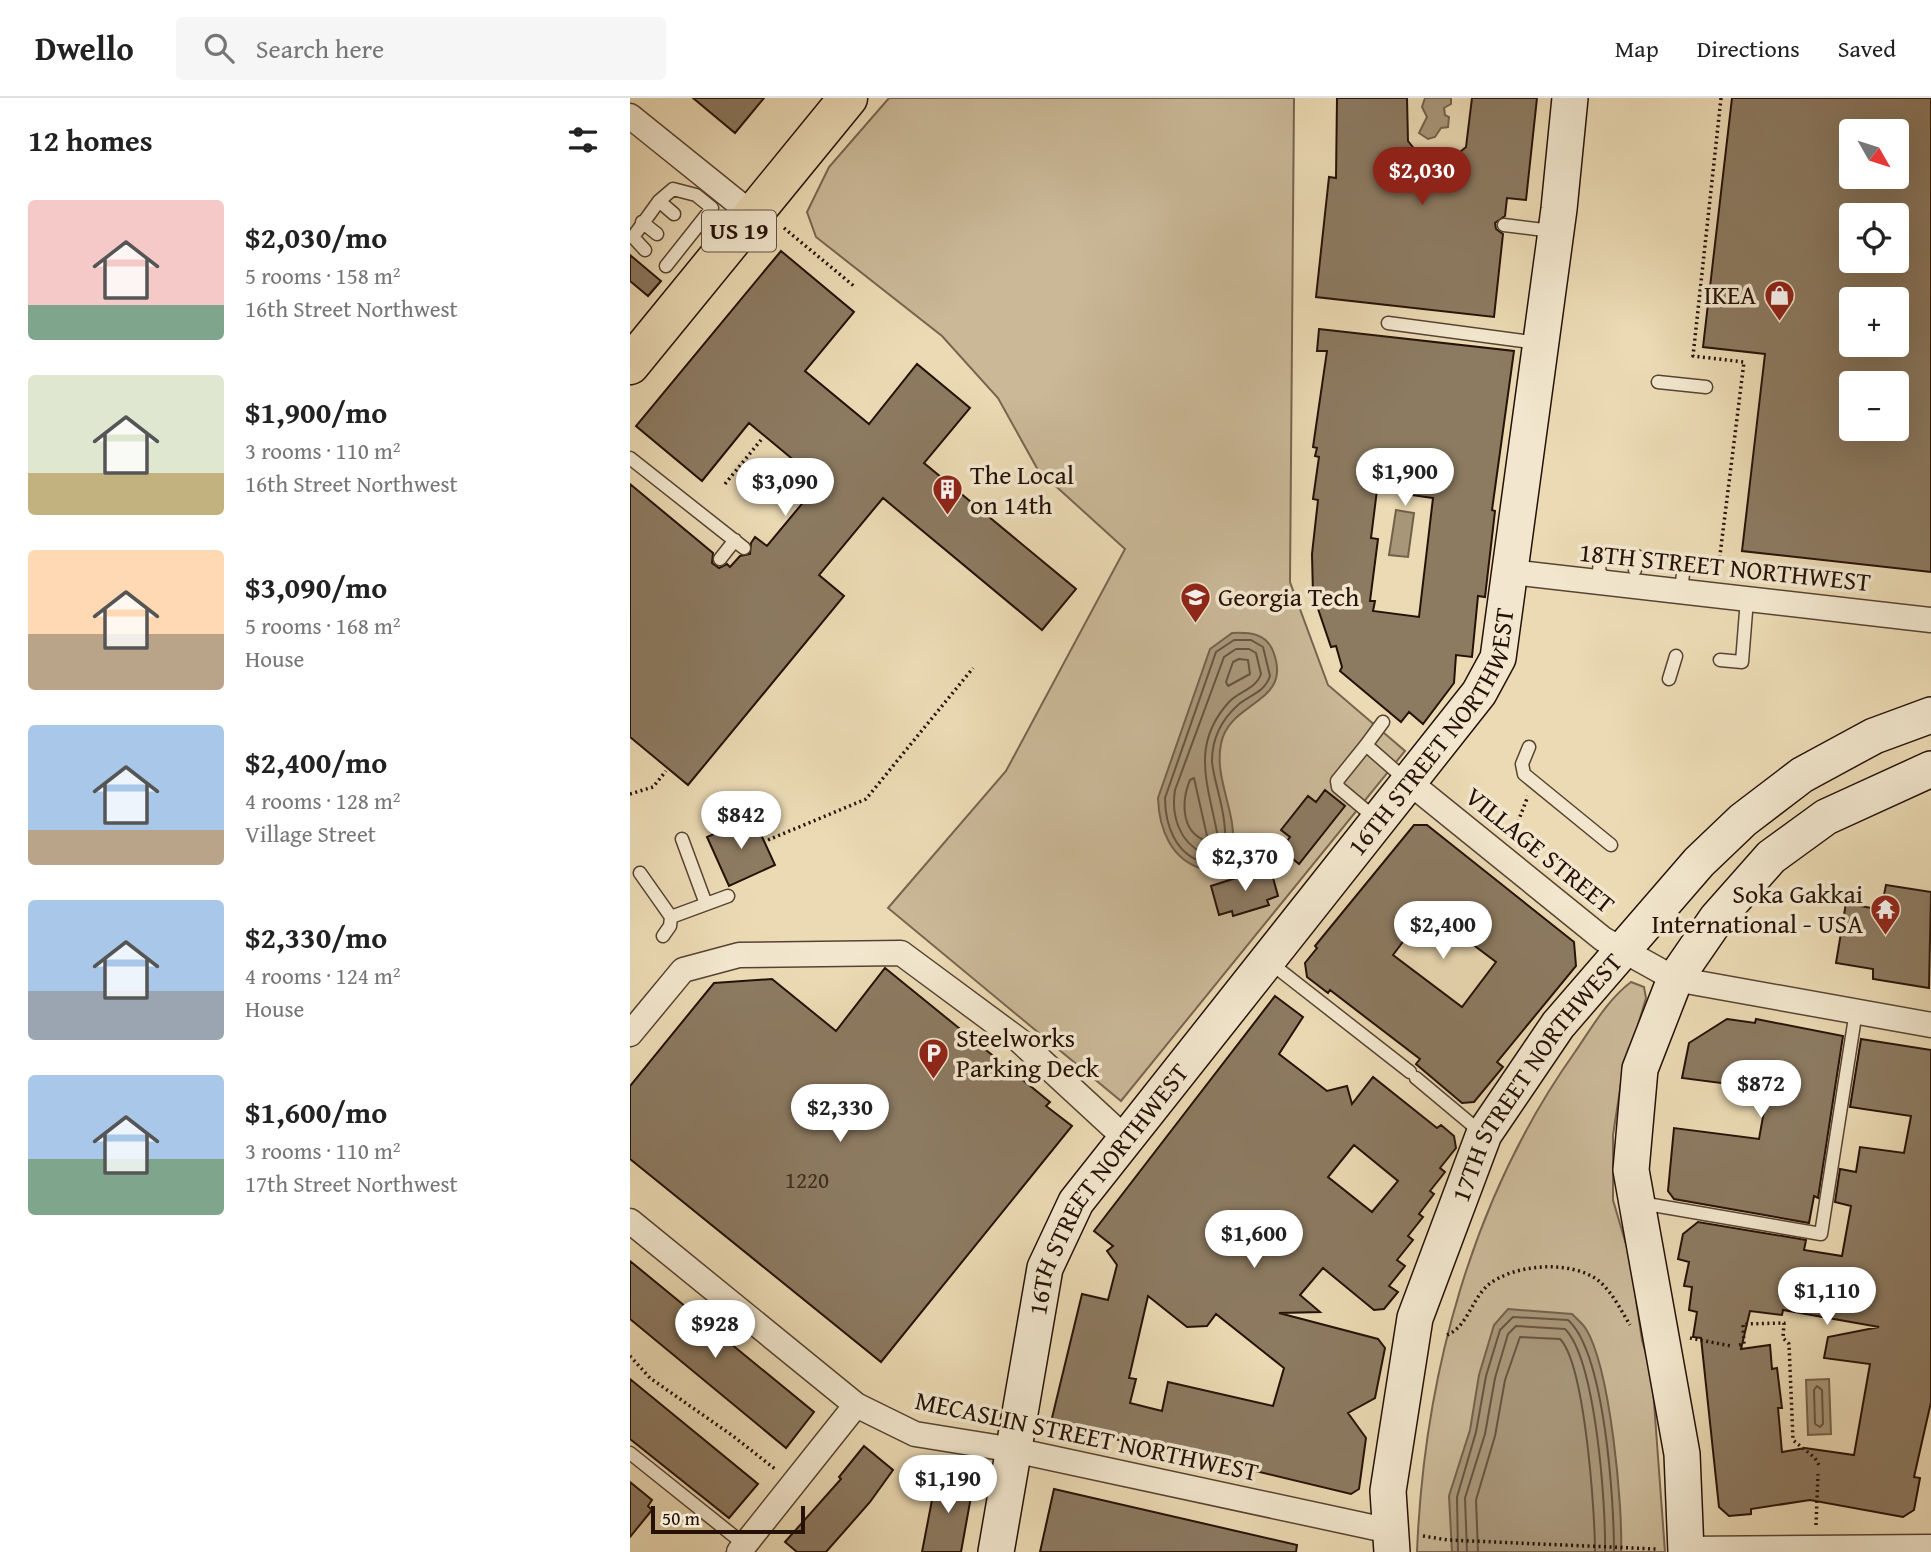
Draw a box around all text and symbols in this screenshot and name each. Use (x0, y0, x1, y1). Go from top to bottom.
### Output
search box (176, 17, 666, 80)
text: Dwello (35, 24, 134, 72)
icon: search (200, 29, 238, 67)
text: Search here (256, 29, 384, 68)
text: Map (1615, 31, 1659, 66)
text: Directions (1697, 31, 1800, 66)
text: Saved (1838, 31, 1896, 66)
text: 12 homes (28, 118, 153, 162)
north arrow (1839, 119, 1909, 189)
map controls (1839, 119, 1909, 441)
icon: filters (564, 121, 602, 159)
pin: $2,030 (1365, 148, 1479, 207)
text: $2,030 (1389, 153, 1455, 186)
button: locate (1839, 203, 1909, 273)
road number: US 19 (702, 211, 776, 252)
text: $2,030/mo (245, 215, 387, 259)
icon: home (84, 228, 168, 312)
text: 5 rooms · 158 m² (245, 259, 400, 292)
place label: IKEA (1704, 275, 1756, 314)
shop icon: IKEA (1762, 278, 1796, 322)
button: + (1839, 287, 1909, 357)
text: 16th Street Northwest (245, 292, 458, 325)
button: − (1839, 371, 1909, 441)
text: $1,900/mo (245, 390, 387, 434)
icon: home (84, 403, 168, 487)
text: 3 rooms · 110 m² (245, 434, 400, 467)
pin: $1,900 (1348, 448, 1462, 508)
text: $1,900 (1372, 454, 1438, 487)
place label: The Local on 14th (970, 455, 1074, 524)
pin: $3,090 (728, 458, 842, 518)
text: $3,090 (752, 464, 818, 497)
text: 16th Street Northwest (245, 467, 458, 500)
building icon: The Local on 14th (930, 473, 964, 517)
street label: 18TH STREET NORTHWEST (1577, 532, 1873, 601)
text: $3,090/mo (245, 565, 387, 609)
place label: Georgia Tech (1218, 577, 1360, 616)
icon: home (84, 578, 168, 662)
school or university icon: Georgia Tech (1178, 580, 1212, 624)
street label: 16TH STREET NORTHWEST (1337, 605, 1524, 864)
text: 5 rooms · 168 m² (245, 609, 400, 642)
text: House (245, 642, 304, 675)
text: $2,400/mo (245, 740, 387, 784)
icon: home (84, 753, 168, 837)
street label: VILLAGE STREET (1457, 777, 1624, 923)
text: 4 rooms · 128 m² (245, 784, 400, 817)
pin: $842 (700, 792, 782, 851)
text: $842 (717, 797, 765, 830)
text: Village Street (245, 817, 376, 850)
pin: $2,370 (1188, 834, 1302, 893)
text: $2,370 (1212, 839, 1278, 872)
place label: Soka Gakkai International - USA (1652, 874, 1863, 943)
temple icon: Soka Gakkai International - USA (1869, 892, 1903, 936)
pin: $2,400 (1386, 902, 1500, 961)
text: $2,400 (1410, 907, 1476, 940)
text: $2,330/mo (245, 915, 387, 959)
icon: home (84, 928, 168, 1012)
street label: 17TH STREET NORTHWEST (1440, 943, 1632, 1207)
text: 4 rooms · 124 m² (245, 959, 400, 992)
text: House (245, 992, 304, 1025)
place label: Steelworks Parking Deck (956, 1018, 1100, 1087)
parking icon: Steelworks Parking Deck (916, 1036, 950, 1080)
street label: 16TH STREET NORTHWEST (1017, 1054, 1198, 1318)
pin: $872 (1720, 1060, 1802, 1120)
text: $872 (1737, 1066, 1785, 1099)
pin: $2,330 (783, 1084, 897, 1144)
text: $1,600/mo (245, 1090, 387, 1134)
text: $2,330 (807, 1090, 873, 1123)
icon: home (84, 1103, 168, 1187)
text: 3 rooms · 110 m² (245, 1134, 400, 1167)
house number: 1220 (785, 1163, 829, 1196)
text: 17th Street Northwest (245, 1167, 458, 1200)
pin: $1,600 (1197, 1210, 1311, 1270)
text: $1,600 (1221, 1216, 1287, 1249)
pin: $1,110 (1770, 1268, 1884, 1327)
text: $1,110 (1794, 1273, 1860, 1306)
pin: $928 (674, 1300, 756, 1360)
text: $928 (691, 1306, 739, 1339)
street label: MECASLIN STREET NORTHWEST (912, 1380, 1263, 1491)
pin: $1,190 (891, 1456, 1005, 1515)
text: $1,190 (915, 1461, 981, 1494)
scale bar (651, 1503, 805, 1535)
text: 50 m (662, 1504, 700, 1532)

